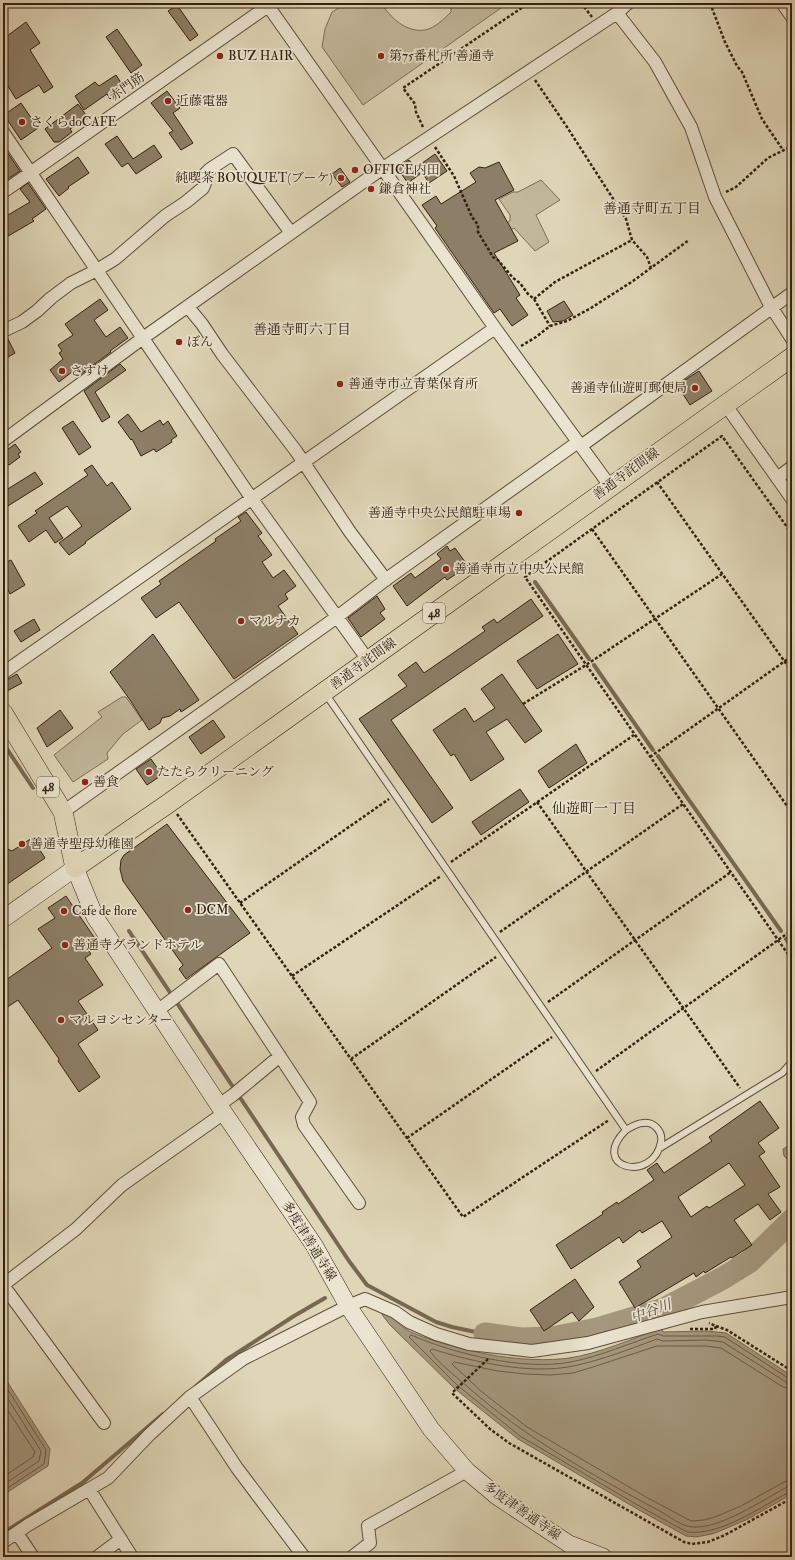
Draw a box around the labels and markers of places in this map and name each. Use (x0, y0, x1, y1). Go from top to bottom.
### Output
place label: BUZ HAIR (228, 48, 294, 64)
place label: 第75番札所 善通寺 (389, 48, 494, 64)
marker: BUZ HAIR (215, 51, 225, 61)
marker: 第75番札所 善通寺 (376, 51, 386, 61)
place label: 近藤電器 (176, 93, 228, 109)
marker: 近藤電器 (163, 96, 173, 106)
place label: さくらdoCAFE (30, 114, 117, 130)
marker: さくらdoCAFE (17, 117, 27, 127)
place label: OFFICE内田 (363, 162, 440, 178)
marker: OFFICE内田 (350, 165, 360, 175)
place label: 純喫茶 BOUQUET(ブーケ) (175, 170, 333, 186)
marker: 純喫茶 BOUQUET(ブーケ) (336, 173, 346, 183)
place label: 鎌倉神社 (379, 181, 431, 197)
marker: 鎌倉神社 (366, 184, 376, 194)
place label: ぼん (187, 334, 213, 350)
marker: ぼん (174, 337, 184, 347)
place label: さすけ (70, 363, 109, 379)
marker: さすけ (57, 366, 67, 376)
place label: 善通寺市立青葉保育所 (348, 376, 478, 392)
marker: 善通寺市立青葉保育所 (335, 379, 345, 389)
place label: 善通寺仙遊町郵便局 (570, 380, 687, 396)
marker: 善通寺仙遊町郵便局 (690, 383, 700, 393)
place label: 善通寺中央公民館駐車場 (368, 505, 511, 521)
marker: 善通寺中央公民館駐車場 (514, 508, 524, 518)
place label: 善通寺市立中央公民館 (454, 561, 584, 577)
marker: 善通寺市立中央公民館 (441, 564, 451, 574)
place label: マルナカ (249, 613, 301, 629)
marker: マルナカ (236, 616, 246, 626)
place label: たたらクリーニング (157, 764, 274, 780)
marker: たたらクリーニング (144, 767, 154, 777)
place label: 善食 (93, 774, 119, 790)
marker: 善食 (80, 777, 90, 787)
place label: 善通寺聖母幼稚園 (30, 836, 134, 852)
marker: 善通寺聖母幼稚園 (17, 839, 27, 849)
place label: DCM (196, 902, 229, 918)
place label: Cafe de flore (72, 903, 138, 919)
marker: DCM (183, 905, 193, 915)
marker: Cafe de flore (59, 906, 69, 916)
place label: 善通寺グランドホテル (73, 937, 202, 953)
marker: 善通寺グランドホテル (60, 940, 70, 950)
place label: マルヨシセンター (69, 1012, 172, 1028)
marker: マルヨシセンター (56, 1015, 66, 1025)

